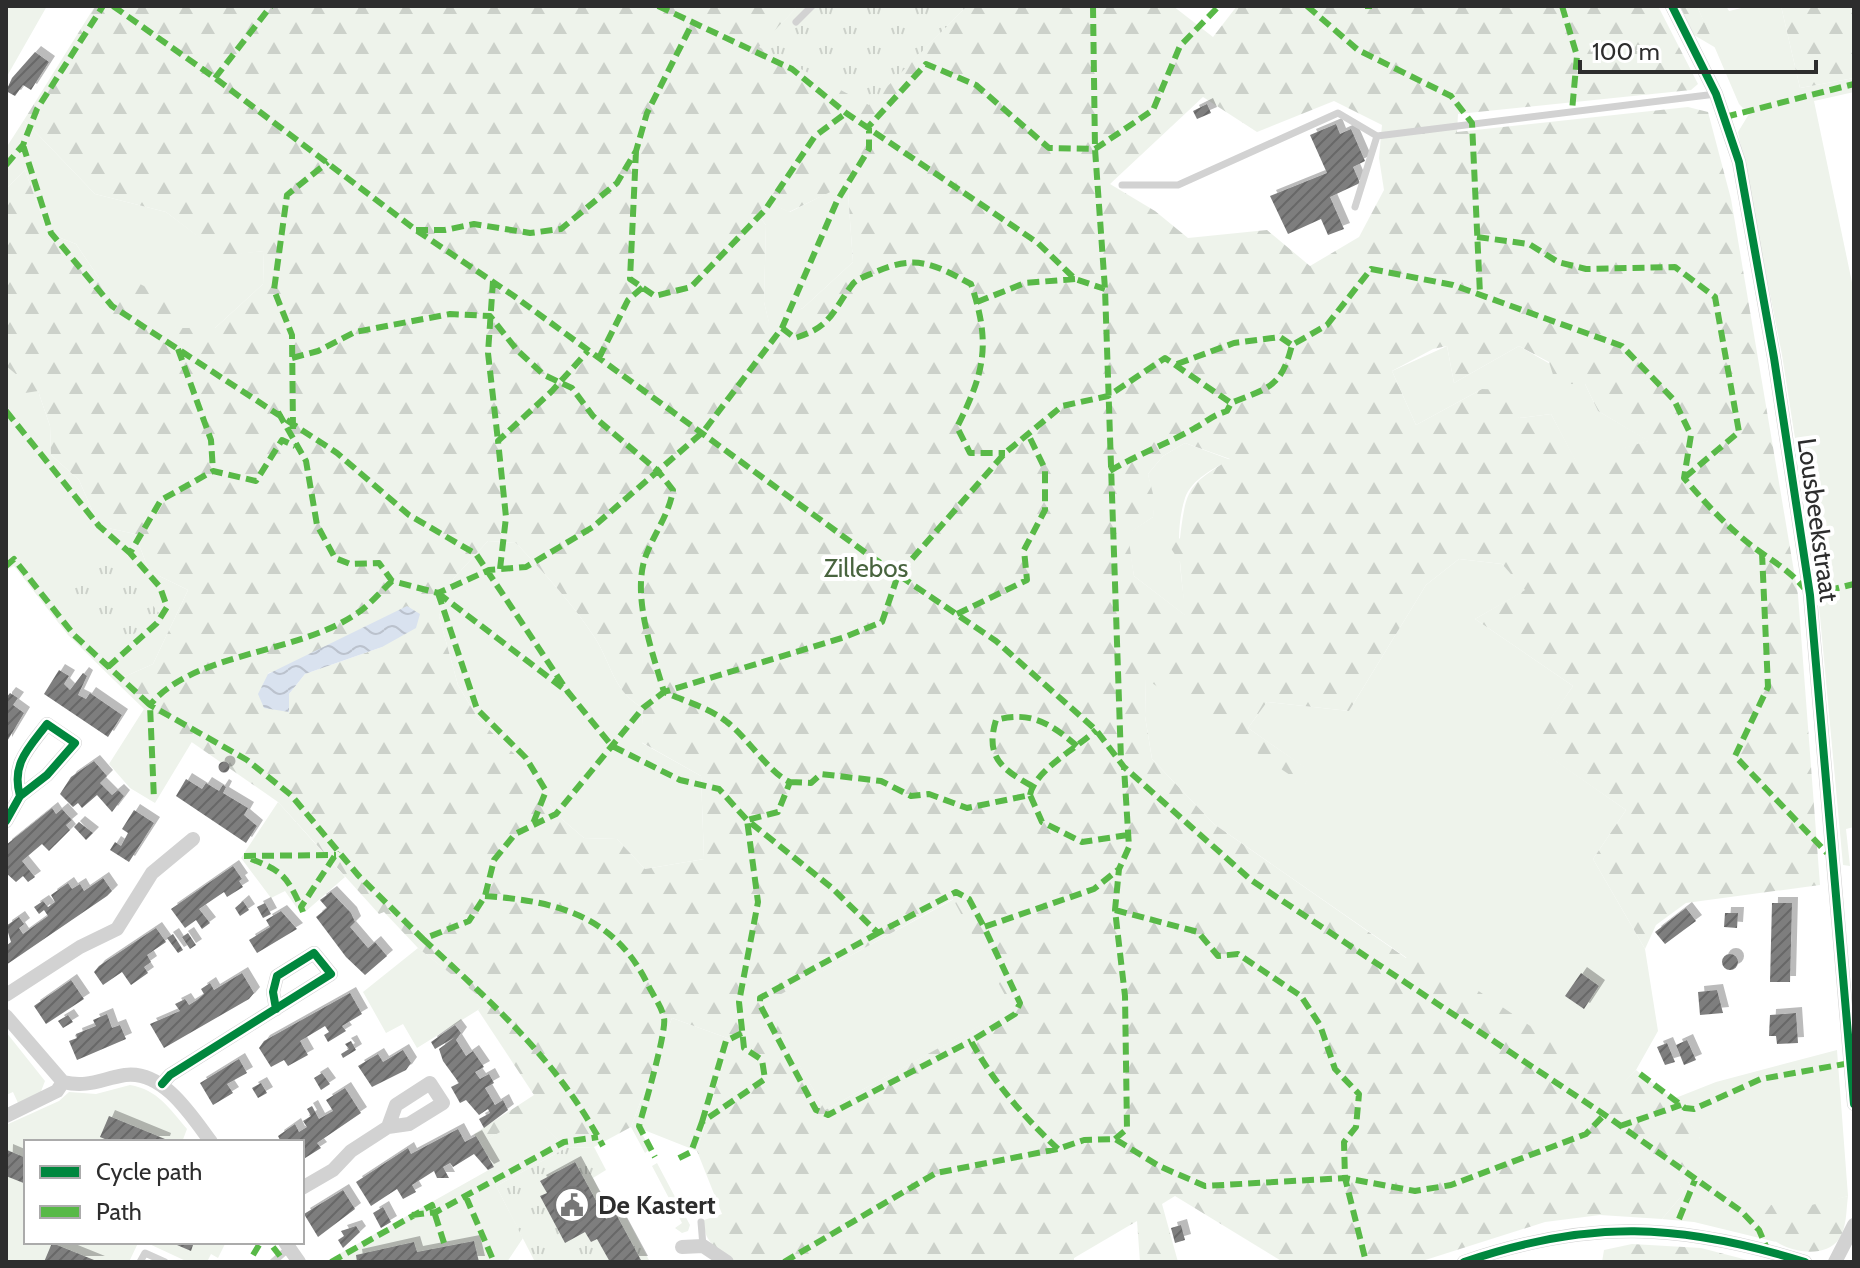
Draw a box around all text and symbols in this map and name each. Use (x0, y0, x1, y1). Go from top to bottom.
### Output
scale bar (1580, 24, 1816, 74)
text: 100 m (1592, 37, 1660, 66)
street label: Lousbeekstraat (1791, 436, 1845, 604)
park label: Zillebos (824, 552, 909, 584)
legend (24, 1140, 304, 1244)
text: Cycle path (96, 1157, 202, 1186)
public building icon: De Kastert (553, 1186, 591, 1224)
place label: De Kastert (598, 1189, 716, 1221)
text: Path (96, 1197, 142, 1226)

